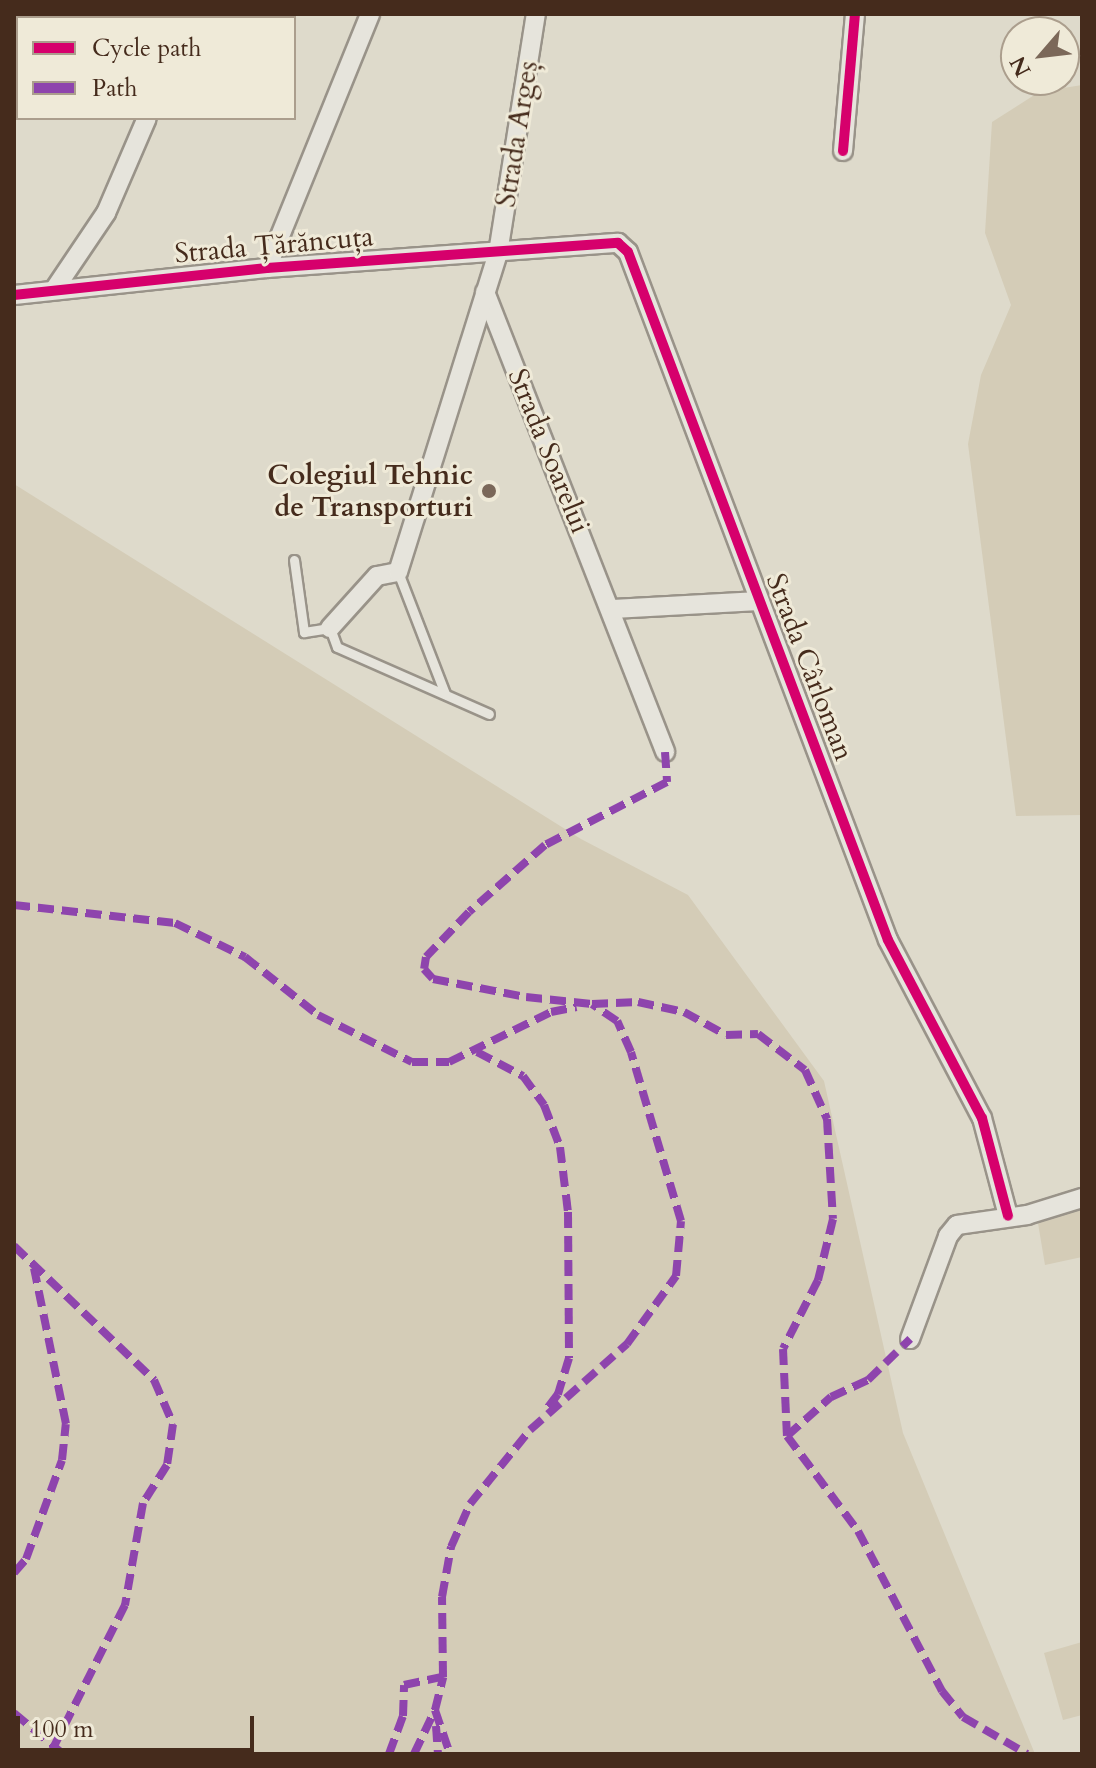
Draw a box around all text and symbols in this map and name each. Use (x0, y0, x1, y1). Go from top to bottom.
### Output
legend (16, 16, 296, 120)
north arrow (1000, 16, 1080, 96)
text: Cycle path (92, 32, 201, 65)
text: N (1003, 51, 1038, 82)
street label: Strada Argeș (489, 58, 545, 210)
text: Path (92, 72, 137, 105)
street label: Strada Țărăncuța (173, 220, 375, 270)
street label: Strada Soarelui (501, 364, 597, 538)
place label: Colegiul Tehnic de Transporturi (267, 458, 473, 524)
marker: Colegiul Tehnic de Transporturi (480, 482, 498, 500)
street label: Strada Cârloman (759, 569, 861, 765)
scale bar (20, 1700, 258, 1750)
text: 100 m (30, 1713, 94, 1746)

